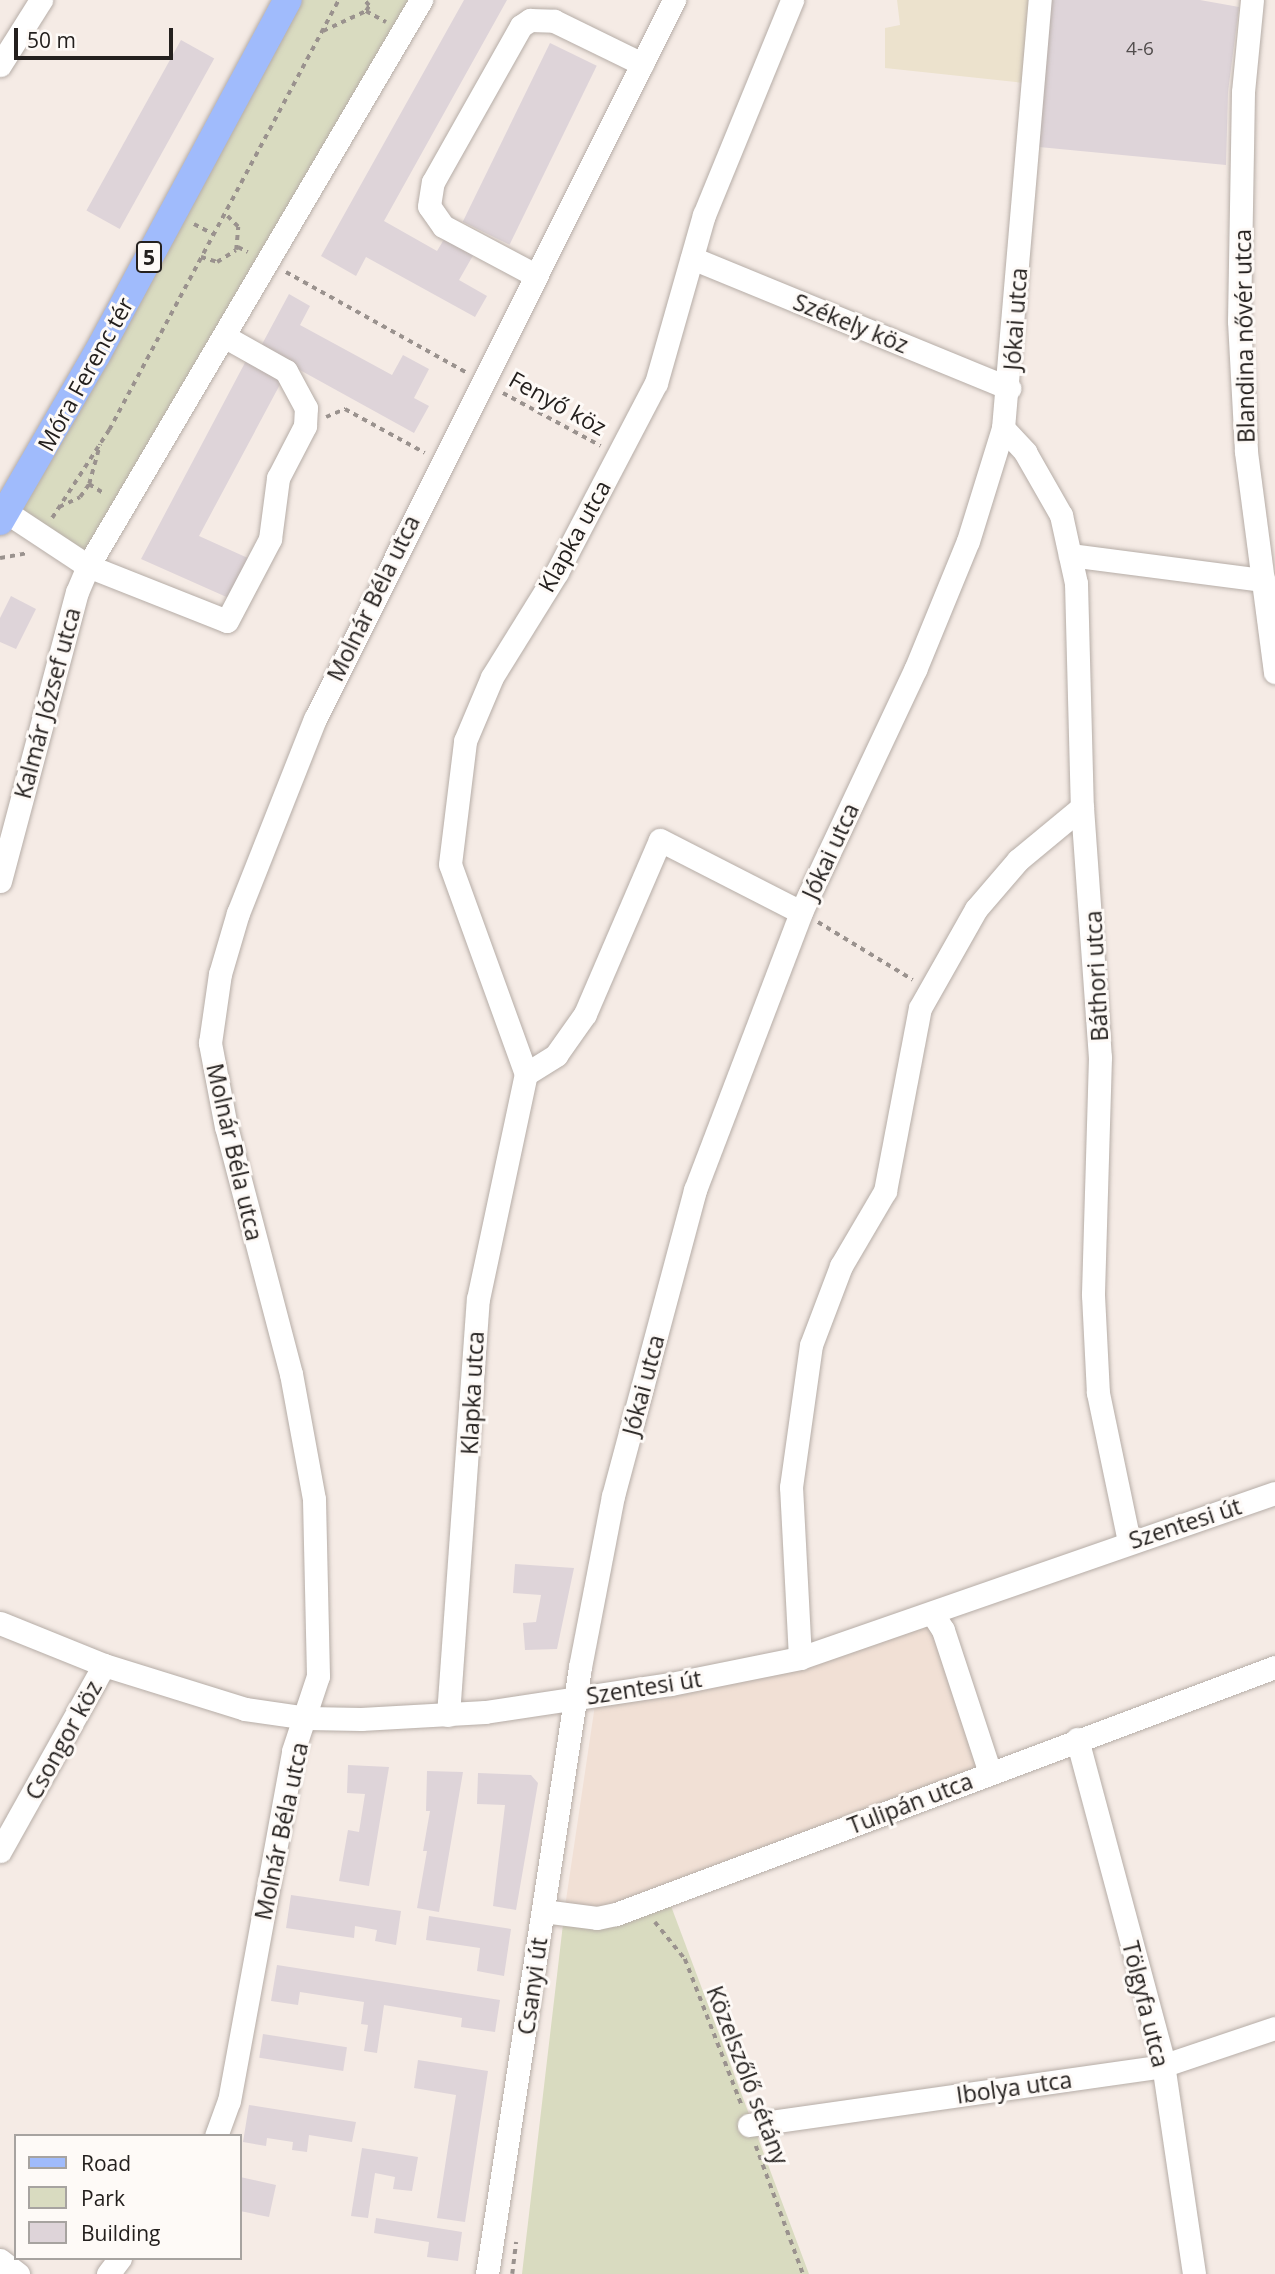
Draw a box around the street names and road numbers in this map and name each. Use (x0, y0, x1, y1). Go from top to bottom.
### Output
street label: Blandina nővér utca (1228, 229, 1260, 443)
road number: 5 (135, 240, 163, 274)
street label: Jókai utca (998, 267, 1032, 371)
street label: Székely köz (790, 287, 912, 359)
street label: Móra Ferenc tér (31, 292, 139, 456)
street label: Fenyő köz (505, 365, 611, 441)
street label: Klapka utca (532, 475, 616, 597)
street label: Molnár Béla utca (321, 511, 425, 685)
street label: Kalmár József utca (8, 604, 86, 802)
street label: Jókai utca (796, 799, 864, 903)
street label: Báthori utca (1079, 910, 1113, 1042)
street label: Molnár Béla utca (201, 1061, 269, 1243)
street label: Klapka utca (455, 1331, 489, 1455)
street label: Jókai utca (616, 1332, 670, 1438)
street label: Szentesi út (1125, 1492, 1245, 1554)
street label: Szentesi út (584, 1664, 704, 1710)
street label: Csongor köz (19, 1676, 107, 1804)
street label: Molnár Béla utca (249, 1740, 313, 1922)
street label: Tulipán utca (844, 1767, 976, 1839)
street label: Csanyi út (512, 1936, 552, 2036)
street label: Tölgyfa utca (1117, 1938, 1175, 2070)
street label: Közelszőlő sétány (701, 1982, 795, 2168)
street label: Ibolya utca (954, 2065, 1074, 2109)

